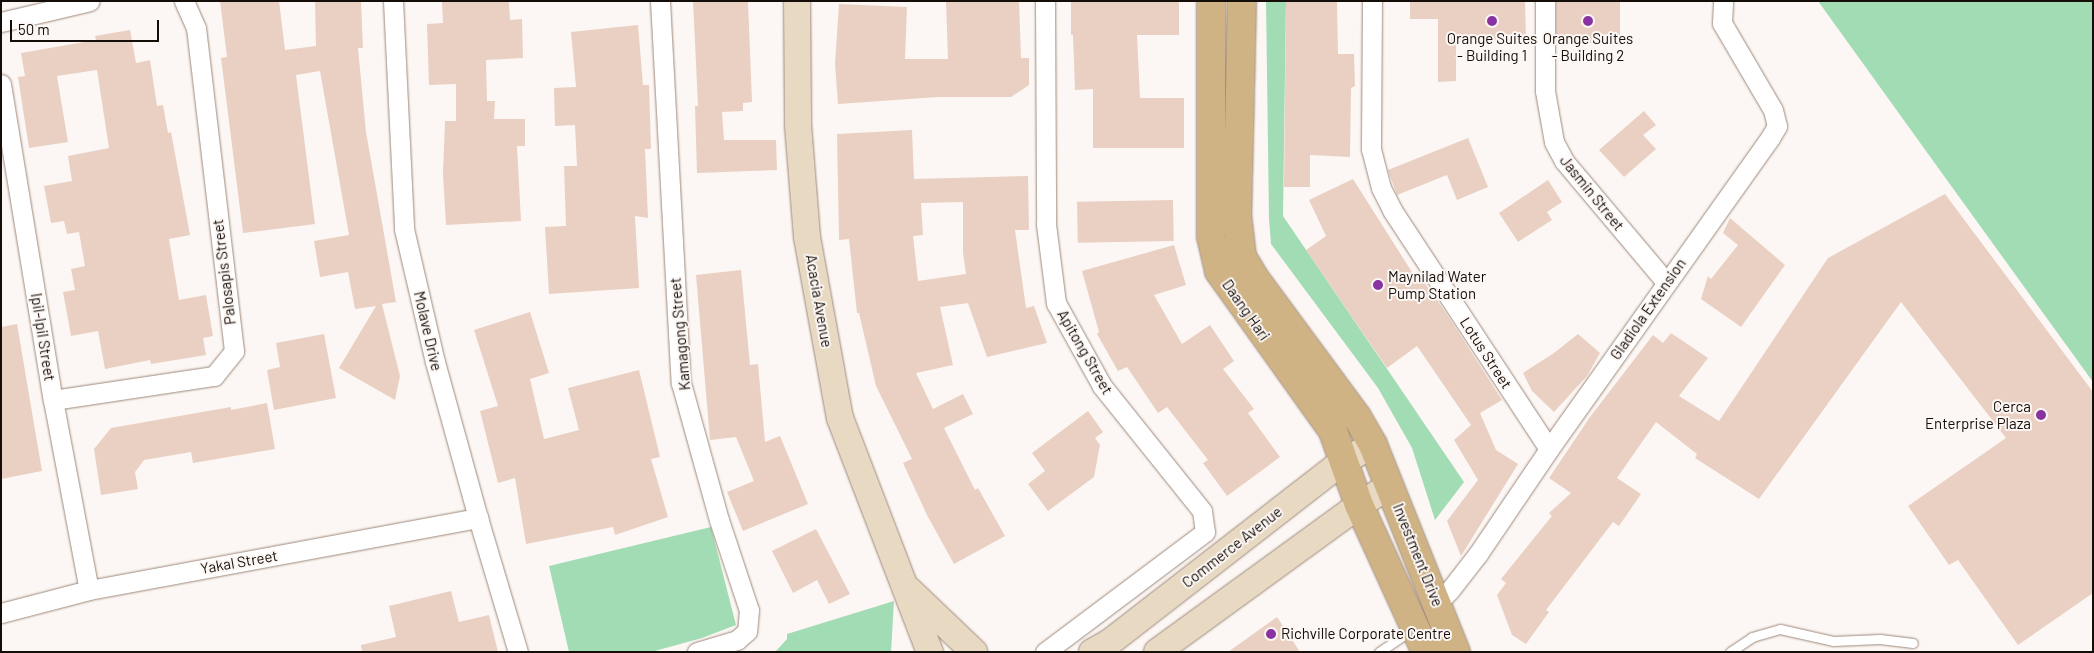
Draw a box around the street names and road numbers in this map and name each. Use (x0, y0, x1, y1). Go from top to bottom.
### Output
street label: Jasmin Street (1556, 152, 1628, 234)
street label: Palosapis Street (209, 218, 239, 326)
street label: Acacia Avenue (802, 253, 836, 349)
street label: Gladiola Extension (1606, 255, 1690, 363)
street label: Daang Hari (1218, 276, 1274, 344)
street label: Kamagong Street (666, 277, 694, 391)
street label: Molave Drive (410, 289, 446, 373)
street label: Ipil-Ipil Street (27, 292, 59, 382)
street label: Apitong Street (1054, 307, 1116, 397)
street label: Lotus Street (1456, 314, 1516, 392)
street label: Investment Drive (1389, 501, 1447, 609)
street label: Commerce Avenue (1178, 502, 1286, 592)
street label: Yakal Street (199, 546, 279, 578)

